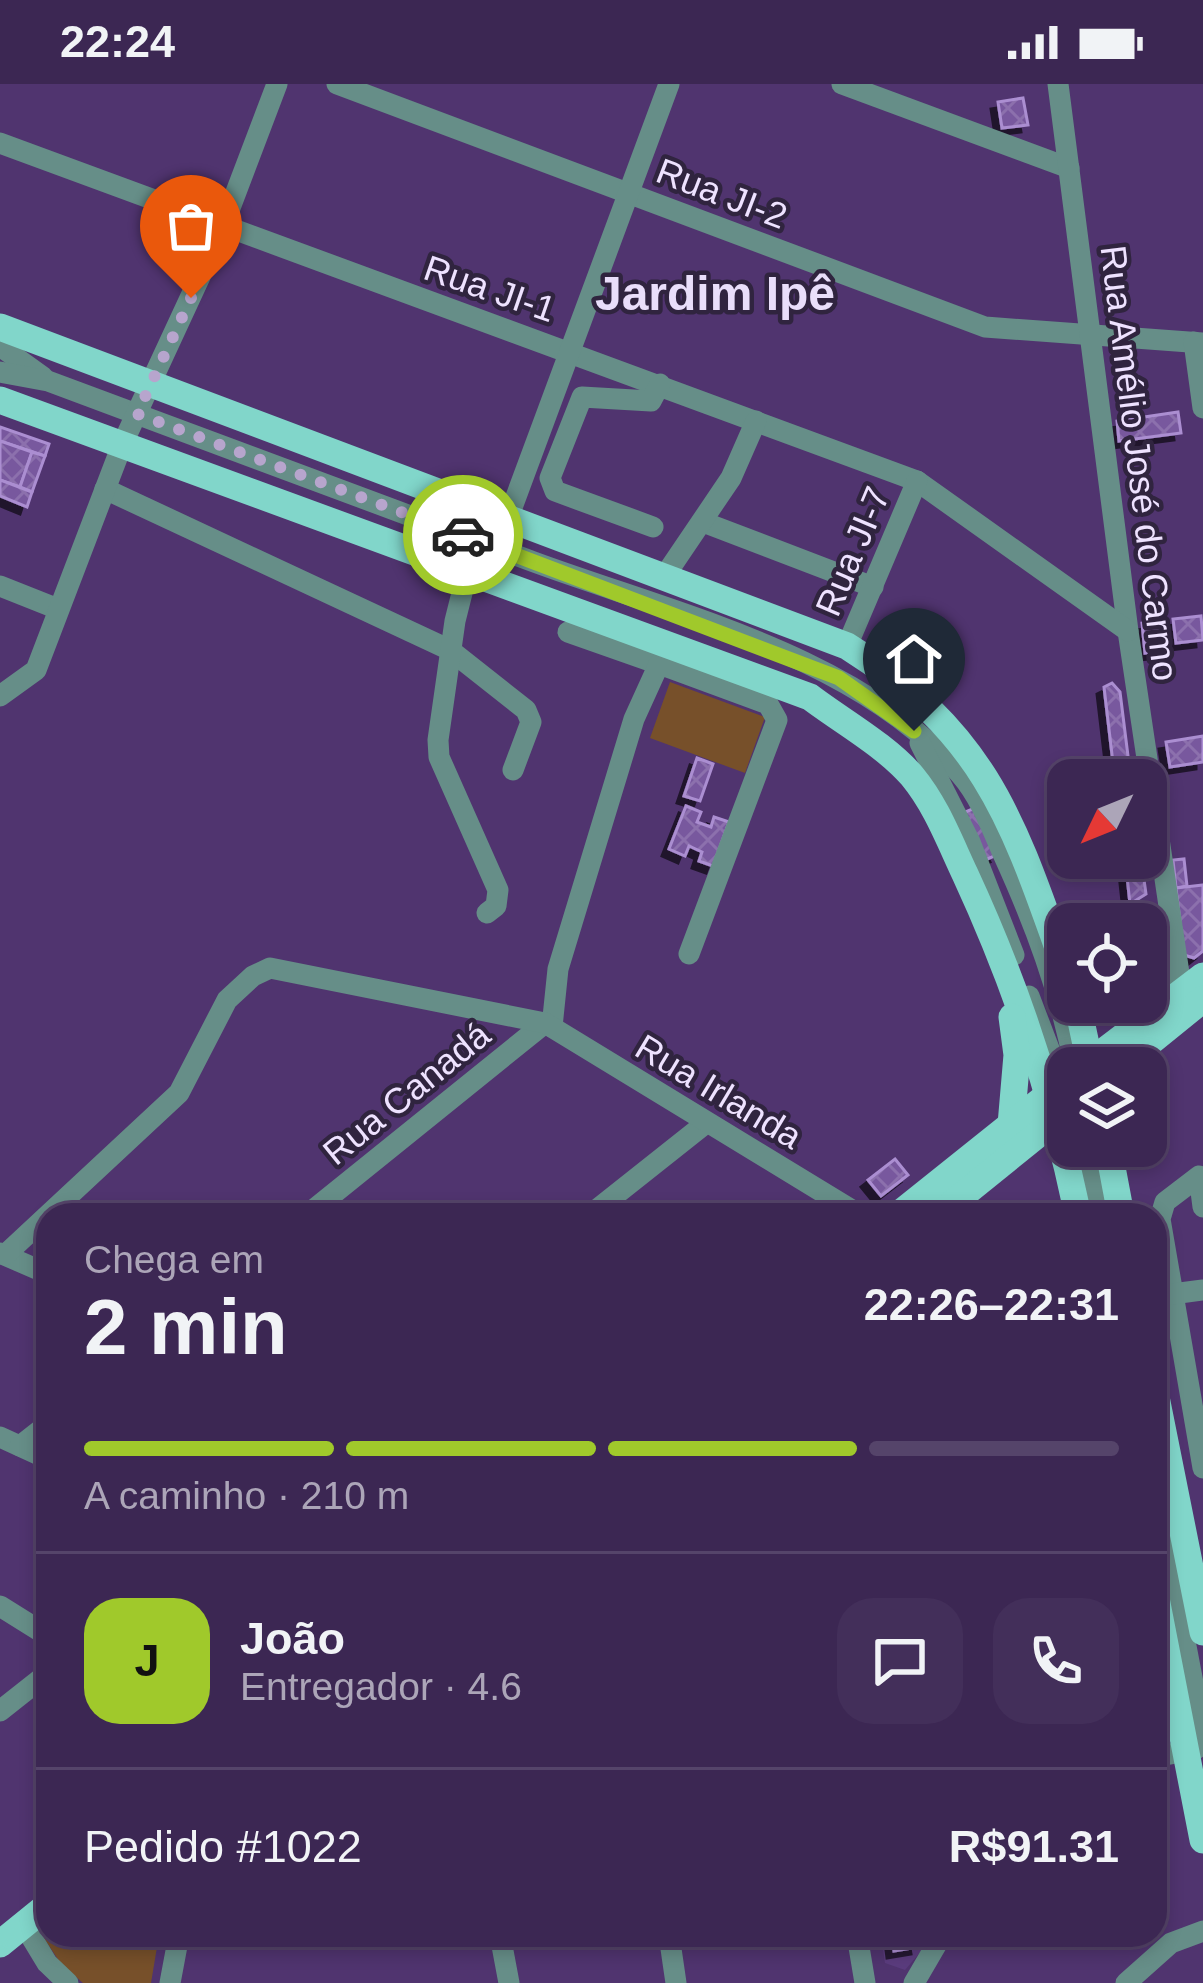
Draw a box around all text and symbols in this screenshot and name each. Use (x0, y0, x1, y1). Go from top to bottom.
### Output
text: 22:24 (60, 16, 175, 67)
street label: Rua JI-2 (651, 150, 793, 237)
pin (140, 175, 242, 298)
icon: bag (158, 193, 224, 259)
street label: Rua Amélio José do Carmo (1092, 243, 1187, 683)
street label: Rua JI-1 (419, 247, 561, 330)
district label: Jardim Ipê (595, 267, 835, 320)
courier (403, 475, 523, 595)
street label: Rua JI-7 (807, 481, 898, 622)
icon: car (430, 502, 496, 568)
pin (863, 608, 965, 731)
icon: home (881, 626, 947, 692)
north arrow (1047, 759, 1167, 879)
map controls (1047, 759, 1167, 1167)
button: locate (1047, 903, 1167, 1023)
street label: Rua Canadá (315, 1013, 499, 1173)
street label: Rua Irlanda (628, 1026, 810, 1157)
button: layers (1047, 1047, 1167, 1167)
text: Chega em (84, 1238, 264, 1281)
text: 22:26–22:31 (864, 1279, 1119, 1330)
text: 2 min (84, 1283, 288, 1371)
text: A caminho · 210 m (84, 1474, 409, 1517)
button: chat (837, 1598, 963, 1724)
button: phone (993, 1598, 1119, 1724)
text: João (240, 1613, 345, 1664)
text: J (134, 1635, 160, 1686)
text: Entregador · 4.6 (240, 1665, 522, 1708)
text: Pedido #1022 (84, 1821, 362, 1872)
text: R$91.31 (949, 1821, 1119, 1872)

